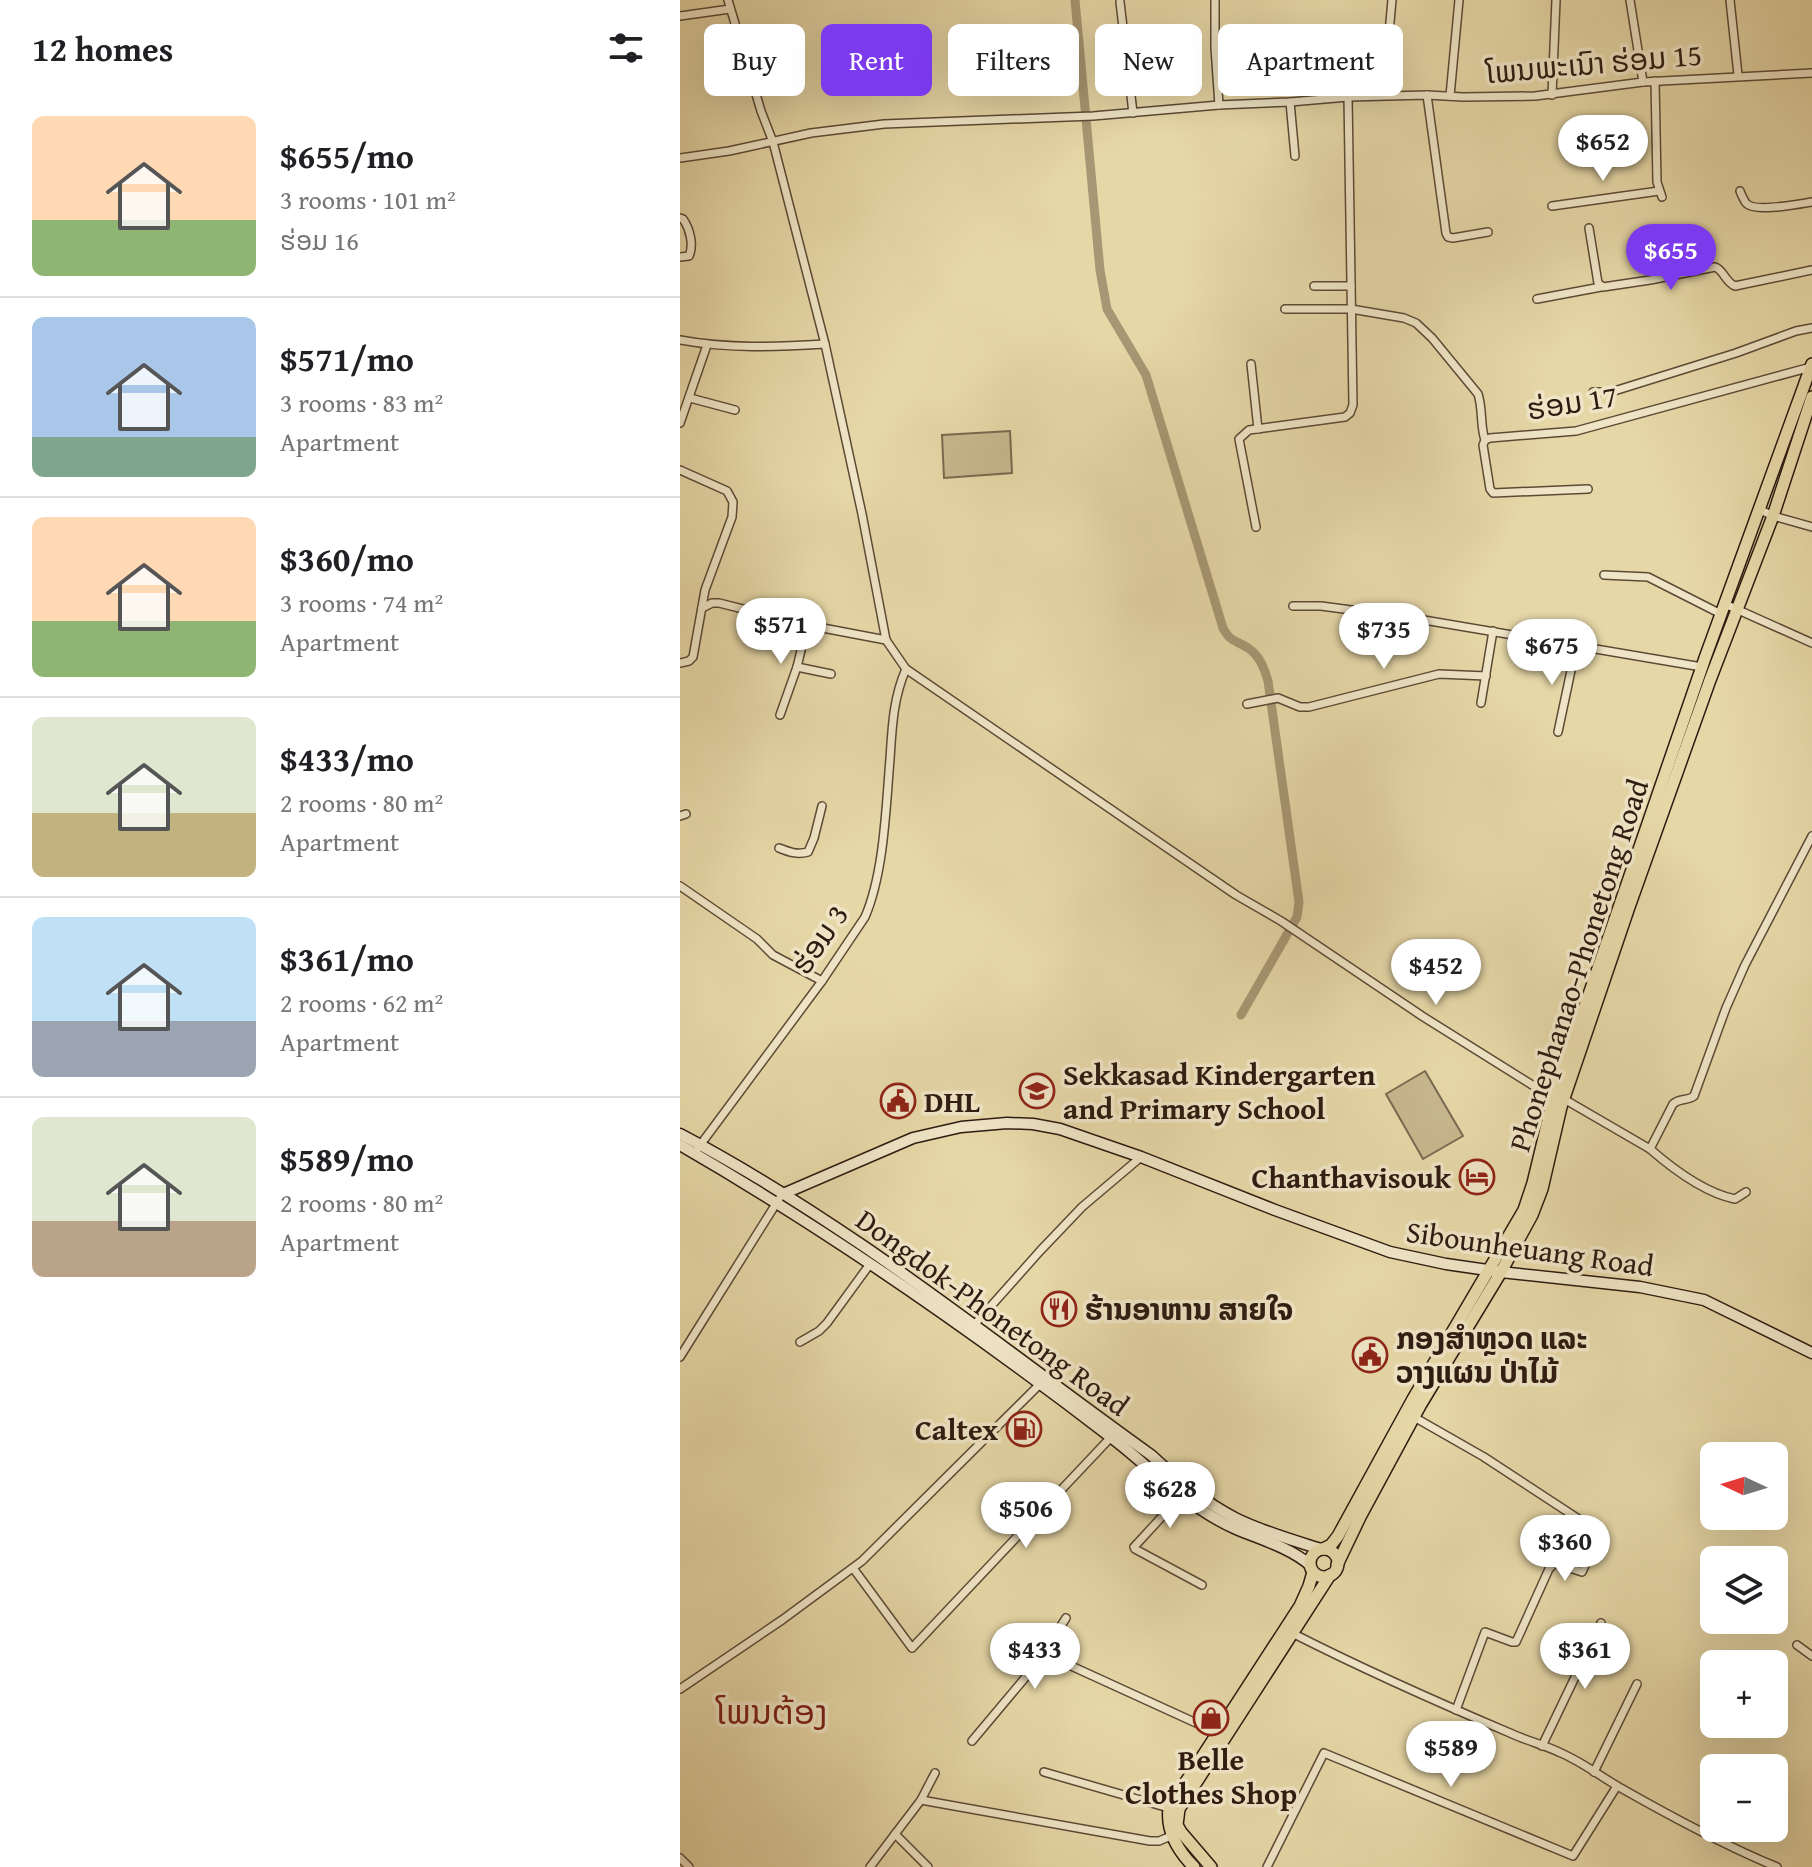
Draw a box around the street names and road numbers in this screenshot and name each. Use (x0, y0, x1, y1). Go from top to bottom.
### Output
street label: ໂພນພະເນົາ ຮ່ອມ 15 (1482, 32, 1704, 95)
street label: ຮ່ອມ 17 (1524, 373, 1620, 431)
street label: Phonephanao-Phonetong Road (1497, 773, 1659, 1157)
street label: ຮ່ອມ 3 (779, 895, 859, 983)
street label: Dongdok-Phonetong Road (847, 1198, 1139, 1426)
street label: Sibounheuang Road (1403, 1209, 1657, 1287)

